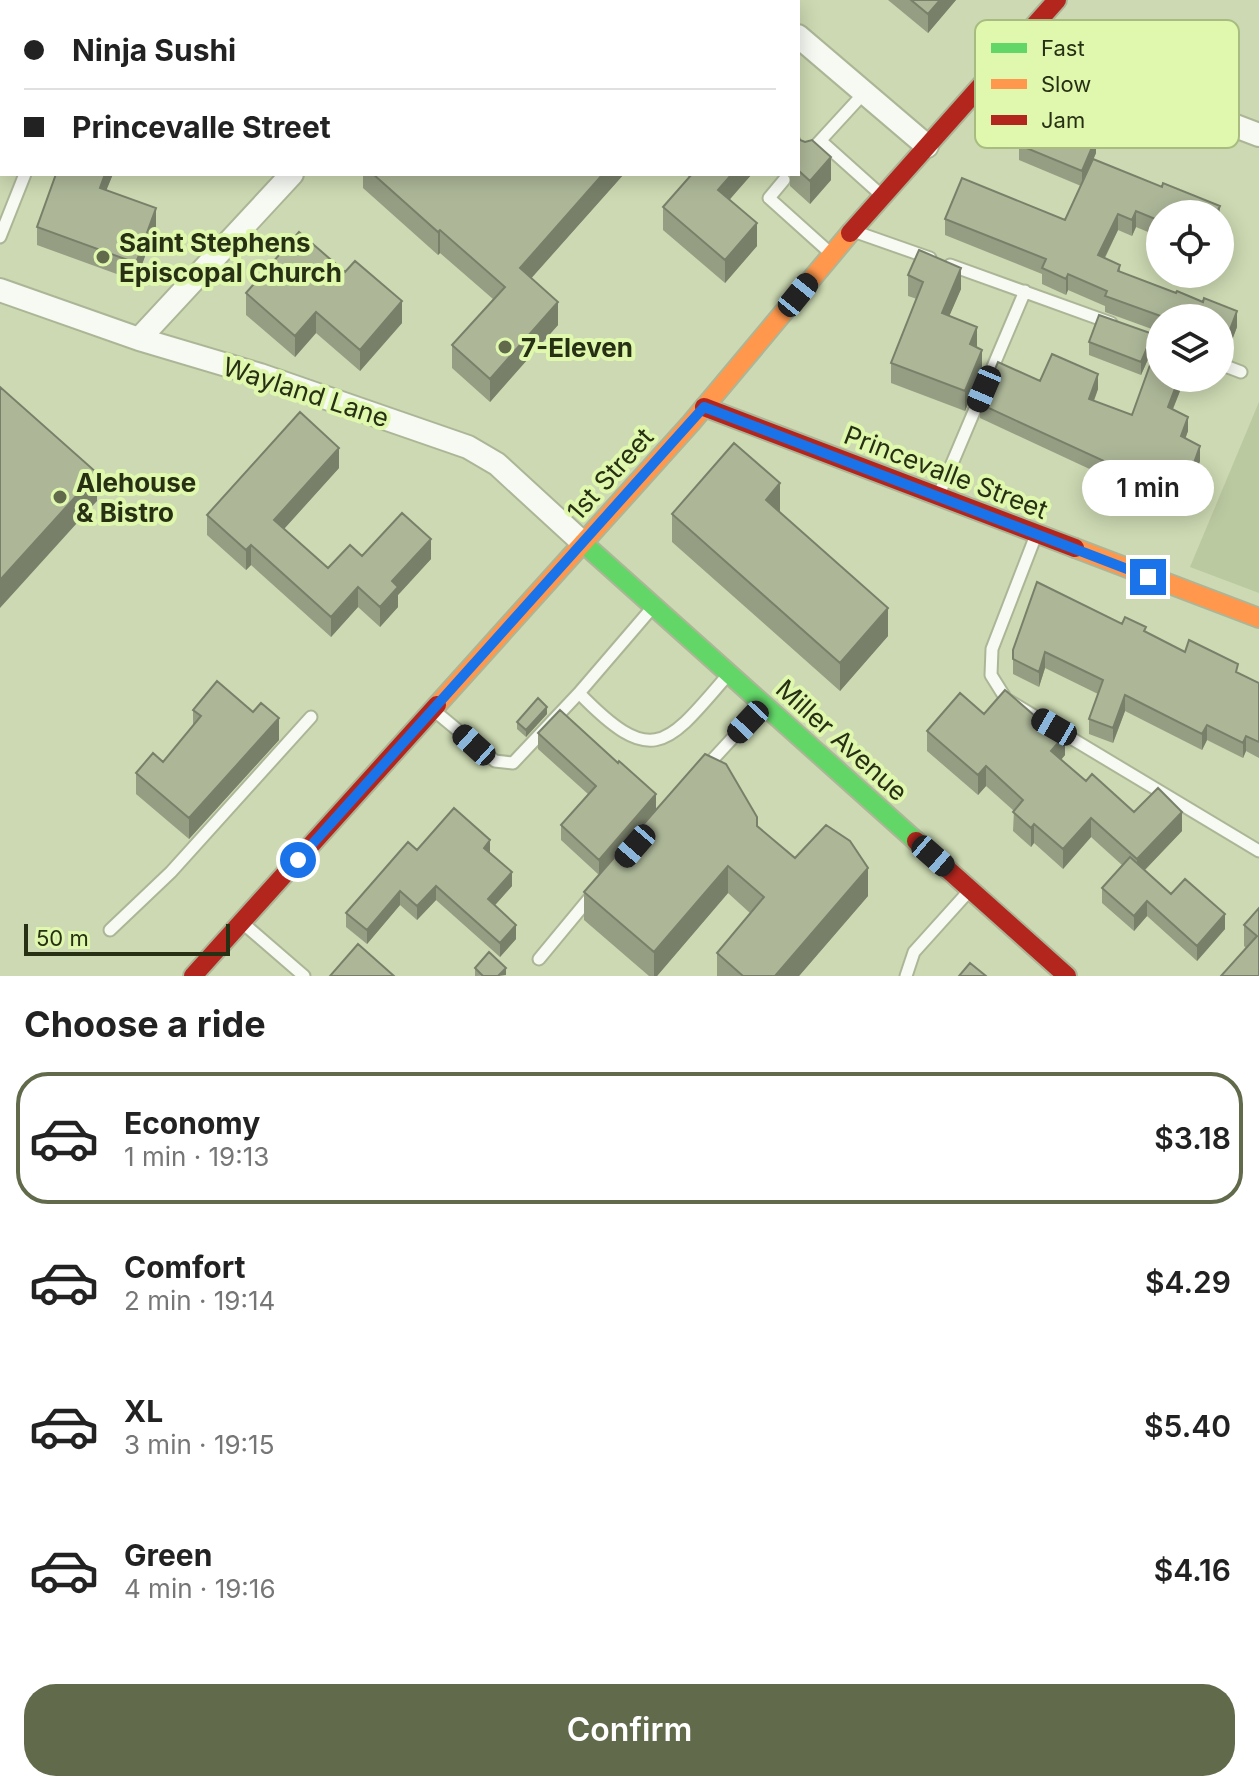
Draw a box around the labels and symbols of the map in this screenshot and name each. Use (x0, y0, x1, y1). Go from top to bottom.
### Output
legend (975, 20, 1239, 148)
text: Fast (1041, 35, 1085, 61)
text: Slow (1041, 71, 1091, 97)
text: Jam (1041, 107, 1085, 133)
place label: Saint Stephens Episcopal Church (119, 227, 342, 288)
marker: Saint Stephens Episcopal Church (94, 248, 112, 266)
car (774, 269, 822, 321)
place label: 7-Eleven (521, 332, 633, 363)
marker: 7-Eleven (496, 338, 514, 356)
street label: Wayland Lane (219, 351, 393, 433)
car (964, 362, 1004, 416)
street label: Princevalle Street (840, 419, 1052, 525)
street label: 1st Street (561, 421, 659, 527)
callout: 1 min (1082, 461, 1214, 517)
place label: Alehouse & Bistro (76, 467, 196, 528)
marker: Alehouse & Bistro (51, 488, 69, 506)
route end (1130, 559, 1166, 595)
street label: Miller Avenue (770, 673, 914, 807)
car (723, 696, 773, 748)
car (1027, 705, 1081, 749)
car (448, 720, 500, 770)
car (610, 820, 660, 872)
car (907, 831, 959, 881)
route start (280, 842, 316, 878)
scale bar (24, 920, 230, 956)

